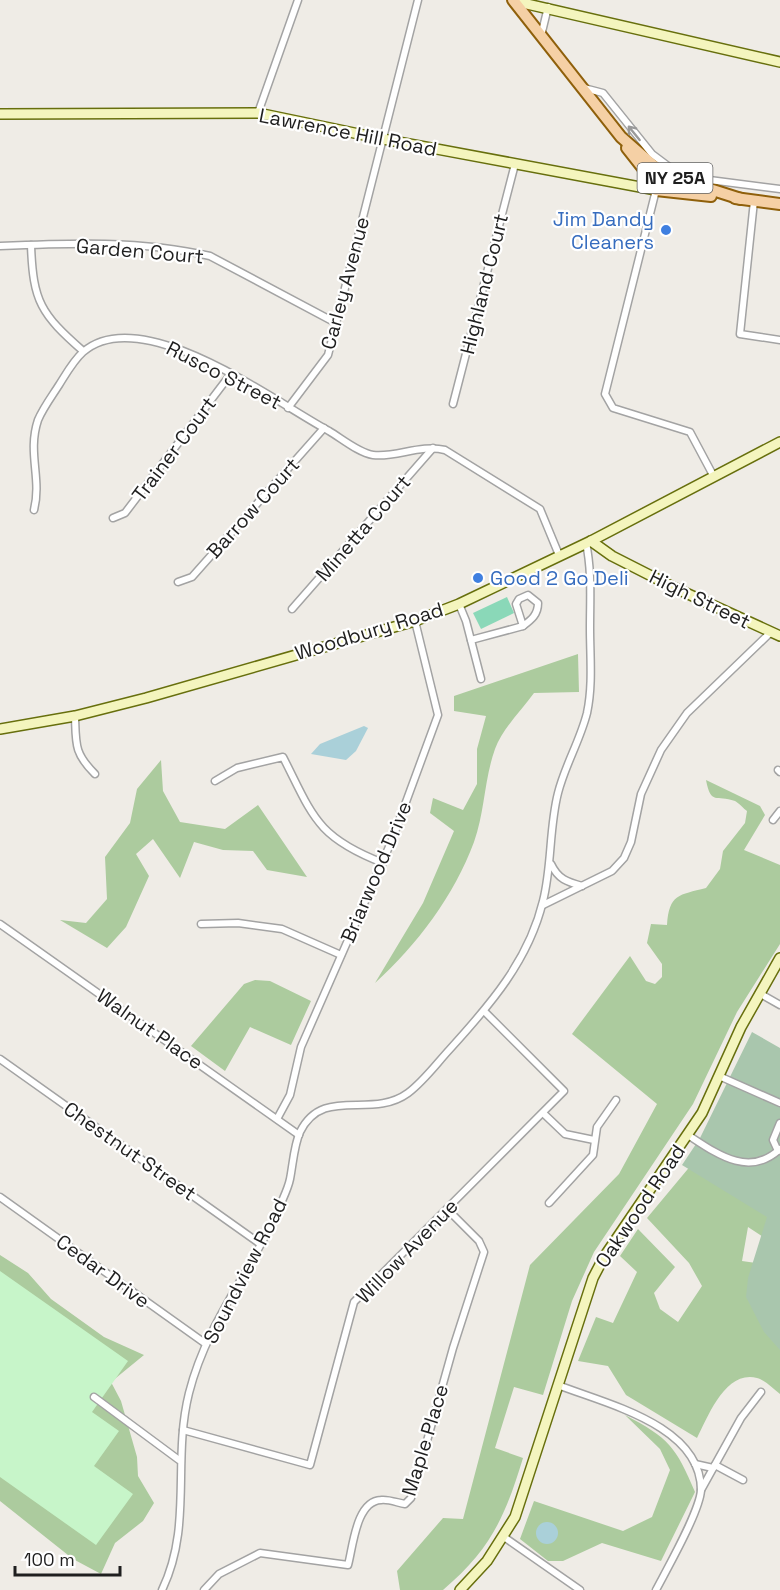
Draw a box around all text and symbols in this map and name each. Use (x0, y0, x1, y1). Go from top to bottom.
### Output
street label: Lawrence Hill Road (257, 102, 439, 162)
one-way arrow (628, 125, 641, 141)
road number: NY 25A (638, 163, 712, 193)
place label: Jim Dandy Cleaners (553, 206, 654, 255)
street label: Highland Court (454, 211, 514, 357)
street label: Carley Avenue (315, 214, 375, 352)
marker: Jim Dandy Cleaners (659, 223, 673, 237)
street label: Garden Court (75, 232, 205, 270)
street label: Rusco Street (162, 335, 286, 415)
street label: Trainer Court (126, 391, 222, 507)
street label: Barrow Court (201, 452, 305, 564)
street label: Minetta Court (310, 469, 416, 587)
street label: High Street (645, 563, 755, 635)
place label: Good 2 Go Deli (490, 565, 629, 591)
marker: Good 2 Go Deli (471, 571, 485, 585)
street label: Woodbury Road (292, 596, 446, 666)
street label: Briarwood Drive (334, 797, 418, 947)
street label: Walnut Place (92, 983, 208, 1075)
street label: Chestnut Street (59, 1096, 201, 1206)
street label: Oakwood Road (589, 1139, 691, 1273)
street label: Willow Avenue (350, 1193, 464, 1309)
street label: Soundview Road (197, 1194, 293, 1348)
street label: Cedar Drive (51, 1228, 155, 1314)
street label: Maple Place (396, 1381, 454, 1499)
scale bar (15, 1539, 120, 1577)
text: 100 m (24, 1548, 75, 1571)

